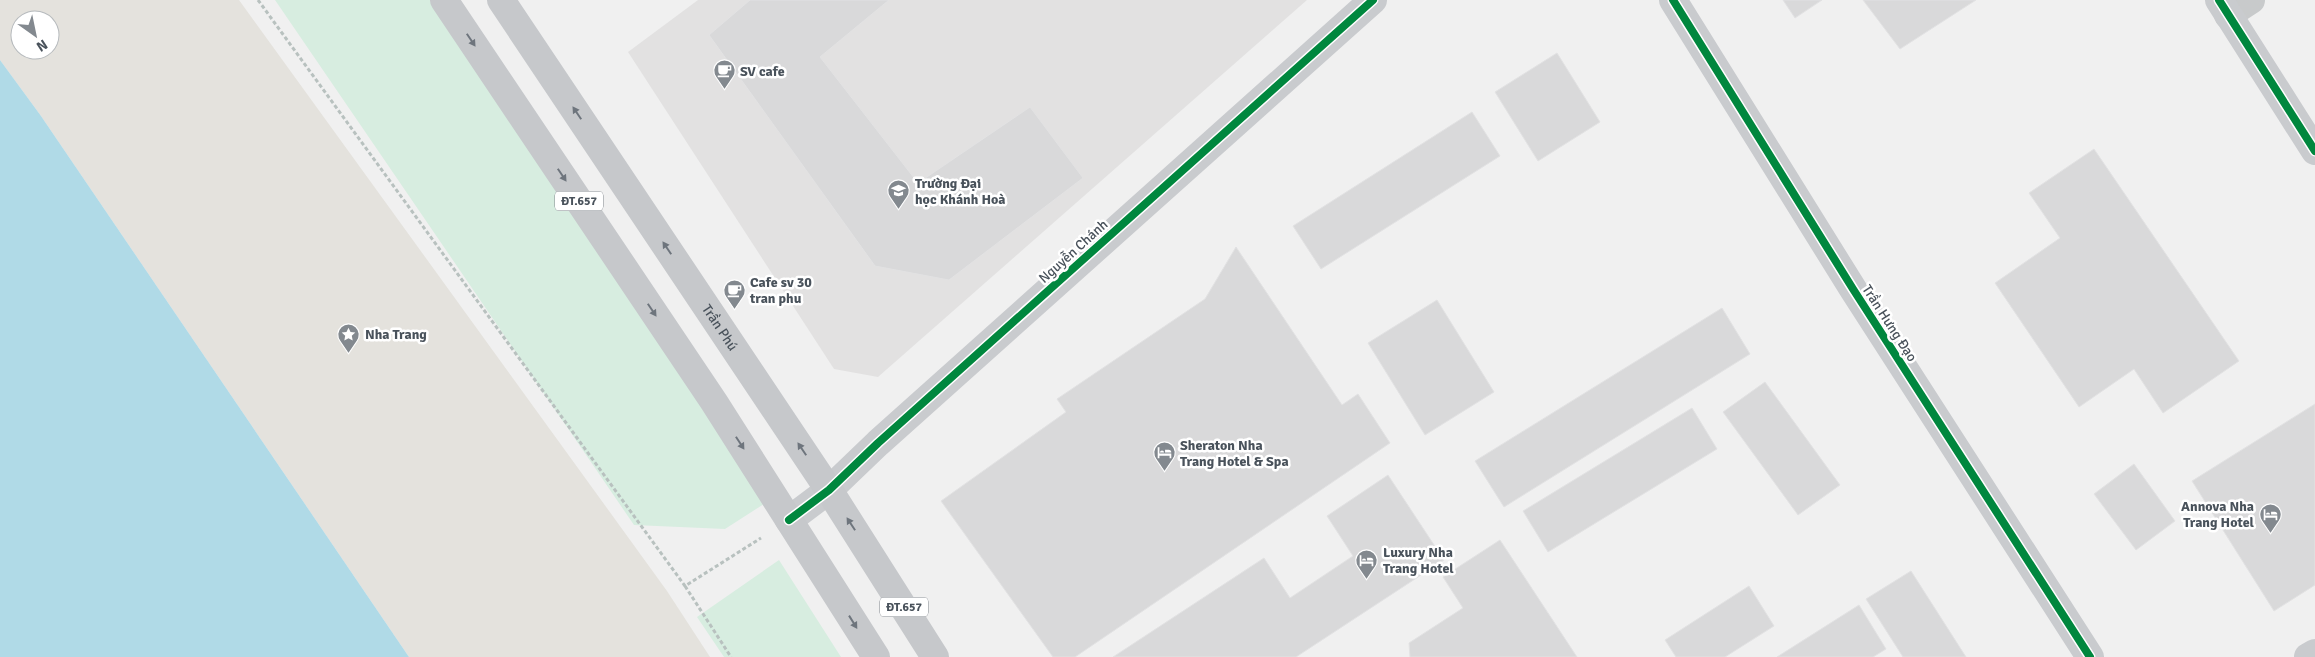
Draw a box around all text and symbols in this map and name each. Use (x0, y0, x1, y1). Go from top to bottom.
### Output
north arrow (10, 10, 60, 60)
one-way arrow (466, 34, 476, 47)
text: N (33, 36, 51, 55)
cafe icon: SV cafe (712, 59, 736, 90)
place label: SV cafe (740, 63, 785, 80)
one-way arrow (572, 106, 581, 119)
one-way arrow (557, 169, 566, 182)
place label: Trường Đại học Khánh Hoà (915, 175, 1006, 208)
school or university icon: Trường Đại học Khánh Hoà (887, 179, 911, 210)
road number: ĐT.657 (555, 192, 603, 210)
street label: Nguyễn Chánh (1035, 216, 1111, 287)
one-way arrow (662, 241, 672, 255)
place label: Cafe sv 30 tran phu (749, 274, 812, 307)
cafe icon: Cafe sv 30 tran phu (722, 278, 746, 309)
street label: Trần Hưng Đạo (1858, 282, 1921, 365)
street label: Trần Phú (698, 301, 741, 354)
one-way arrow (647, 304, 657, 317)
place icon: Nha Trang (337, 322, 361, 353)
place label: Nha Trang (365, 326, 427, 343)
one-way arrow (735, 437, 745, 450)
place label: Sheraton Nha Trang Hotel & Spa (1180, 437, 1289, 470)
hotel icon: Sheraton Nha Trang Hotel & Spa (1152, 441, 1176, 472)
one-way arrow (797, 443, 807, 456)
place label: Annova Nha Trang Hotel (2181, 498, 2255, 531)
hotel icon: Annova Nha Trang Hotel (2258, 502, 2282, 533)
one-way arrow (846, 517, 855, 530)
place label: Luxury Nha Trang Hotel (1383, 544, 1454, 577)
hotel icon: Luxury Nha Trang Hotel (1355, 548, 1379, 579)
road number: ĐT.657 (880, 598, 928, 616)
one-way arrow (849, 615, 858, 628)

